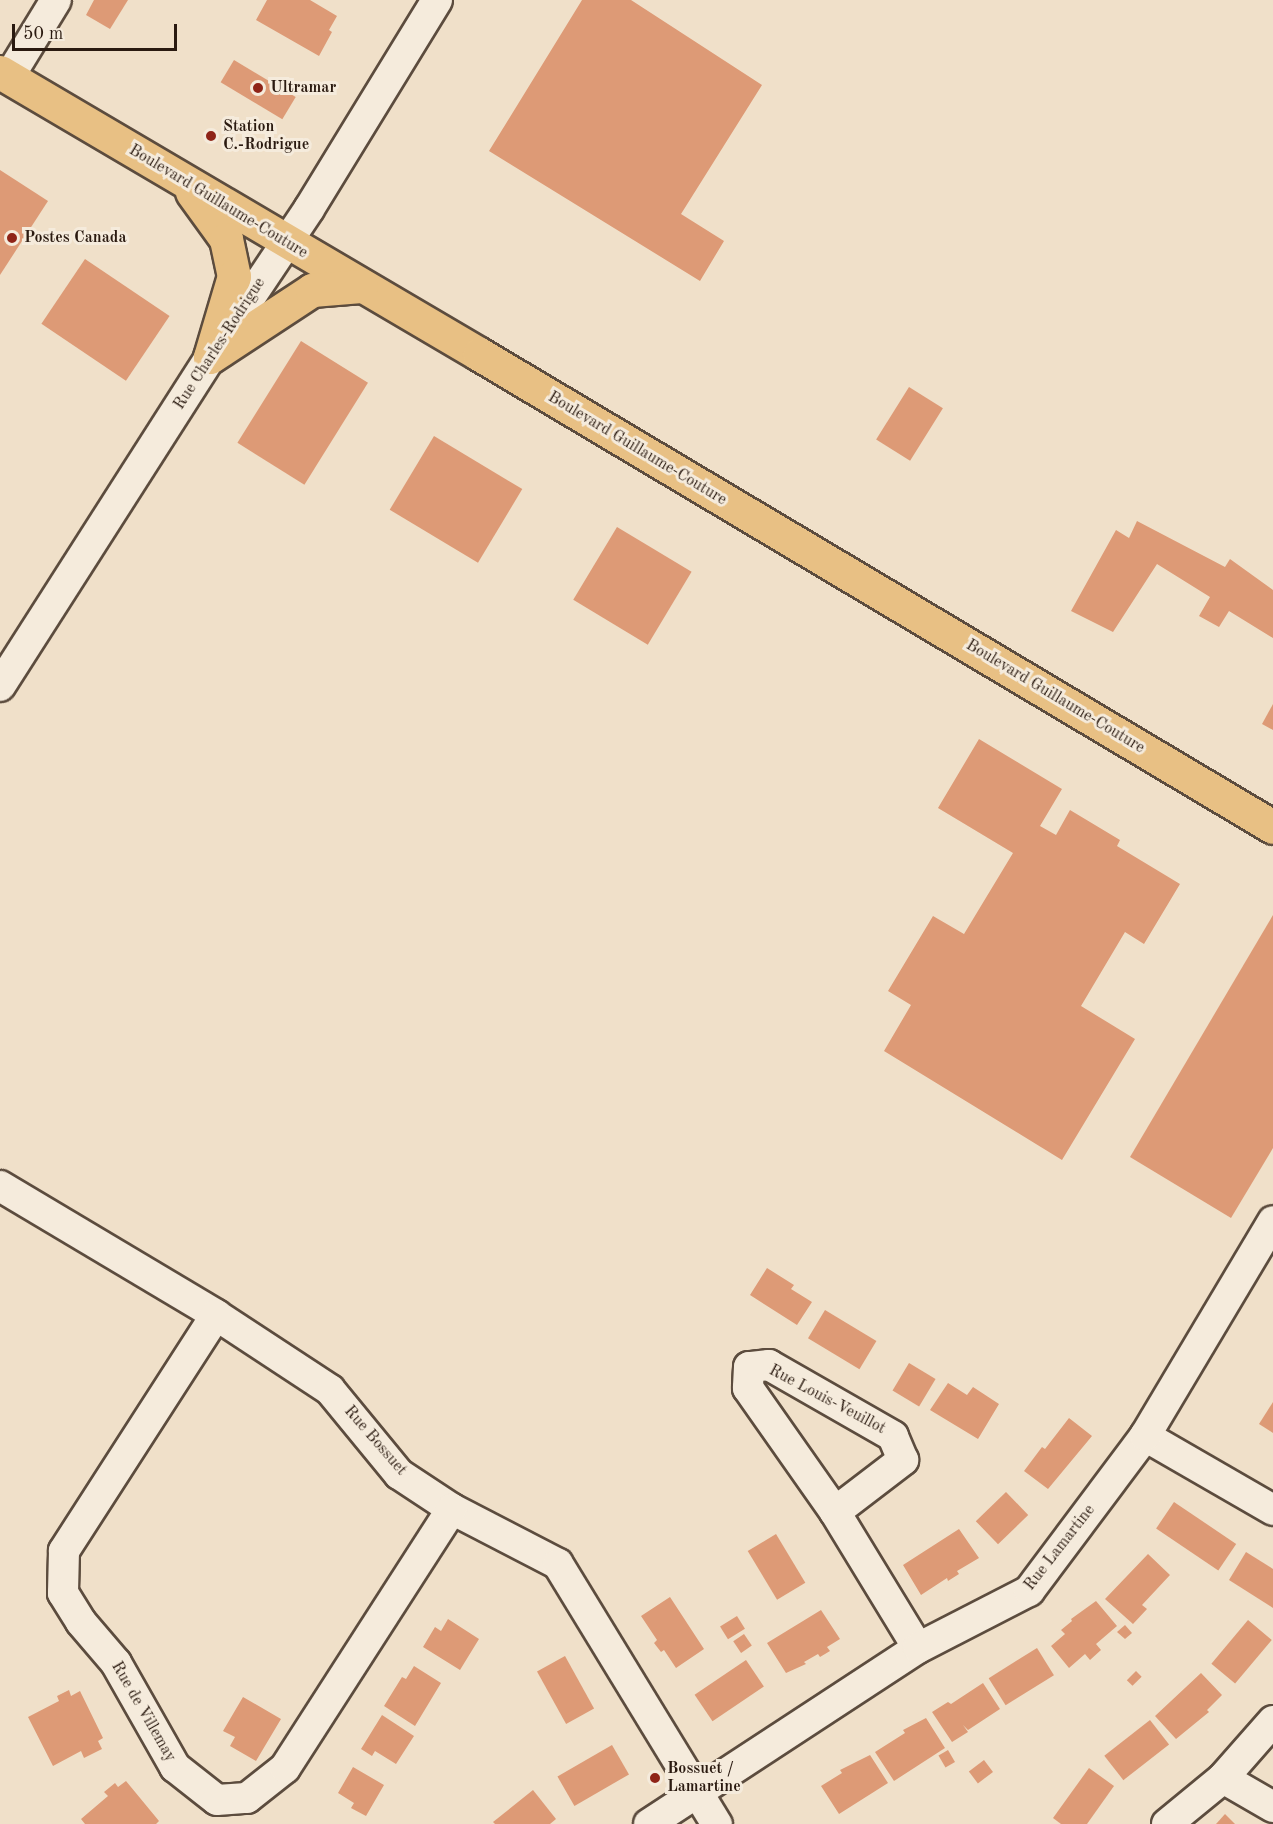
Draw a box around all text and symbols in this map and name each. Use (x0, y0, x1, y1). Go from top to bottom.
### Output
scale bar (15, 12, 180, 50)
text: 50 m (23, 25, 63, 43)
place label: Ultramar (270, 78, 336, 98)
marker: Ultramar (251, 81, 265, 95)
place label: Station C.-Rodrigue (223, 117, 309, 155)
marker: Station C.-Rodrigue (204, 129, 218, 143)
street label: Boulevard Guillaume-Couture (125, 141, 311, 263)
place label: Postes Canada (24, 228, 127, 248)
marker: Postes Canada (5, 231, 19, 245)
street label: Rue Charles-Rodrigue (170, 274, 270, 414)
street label: Boulevard Guillaume-Couture (544, 388, 730, 510)
street label: Boulevard Guillaume-Couture (962, 636, 1148, 758)
street label: Rue Louis-Veuillot (765, 1361, 889, 1439)
street label: Rue Bossuet (339, 1402, 411, 1480)
street label: Rue Lamartine (1021, 1501, 1099, 1595)
street label: Rue de Villemay (106, 1658, 180, 1766)
place label: Bossuet / Lamartine (667, 1759, 741, 1797)
marker: Bossuet / Lamartine (648, 1771, 662, 1785)

